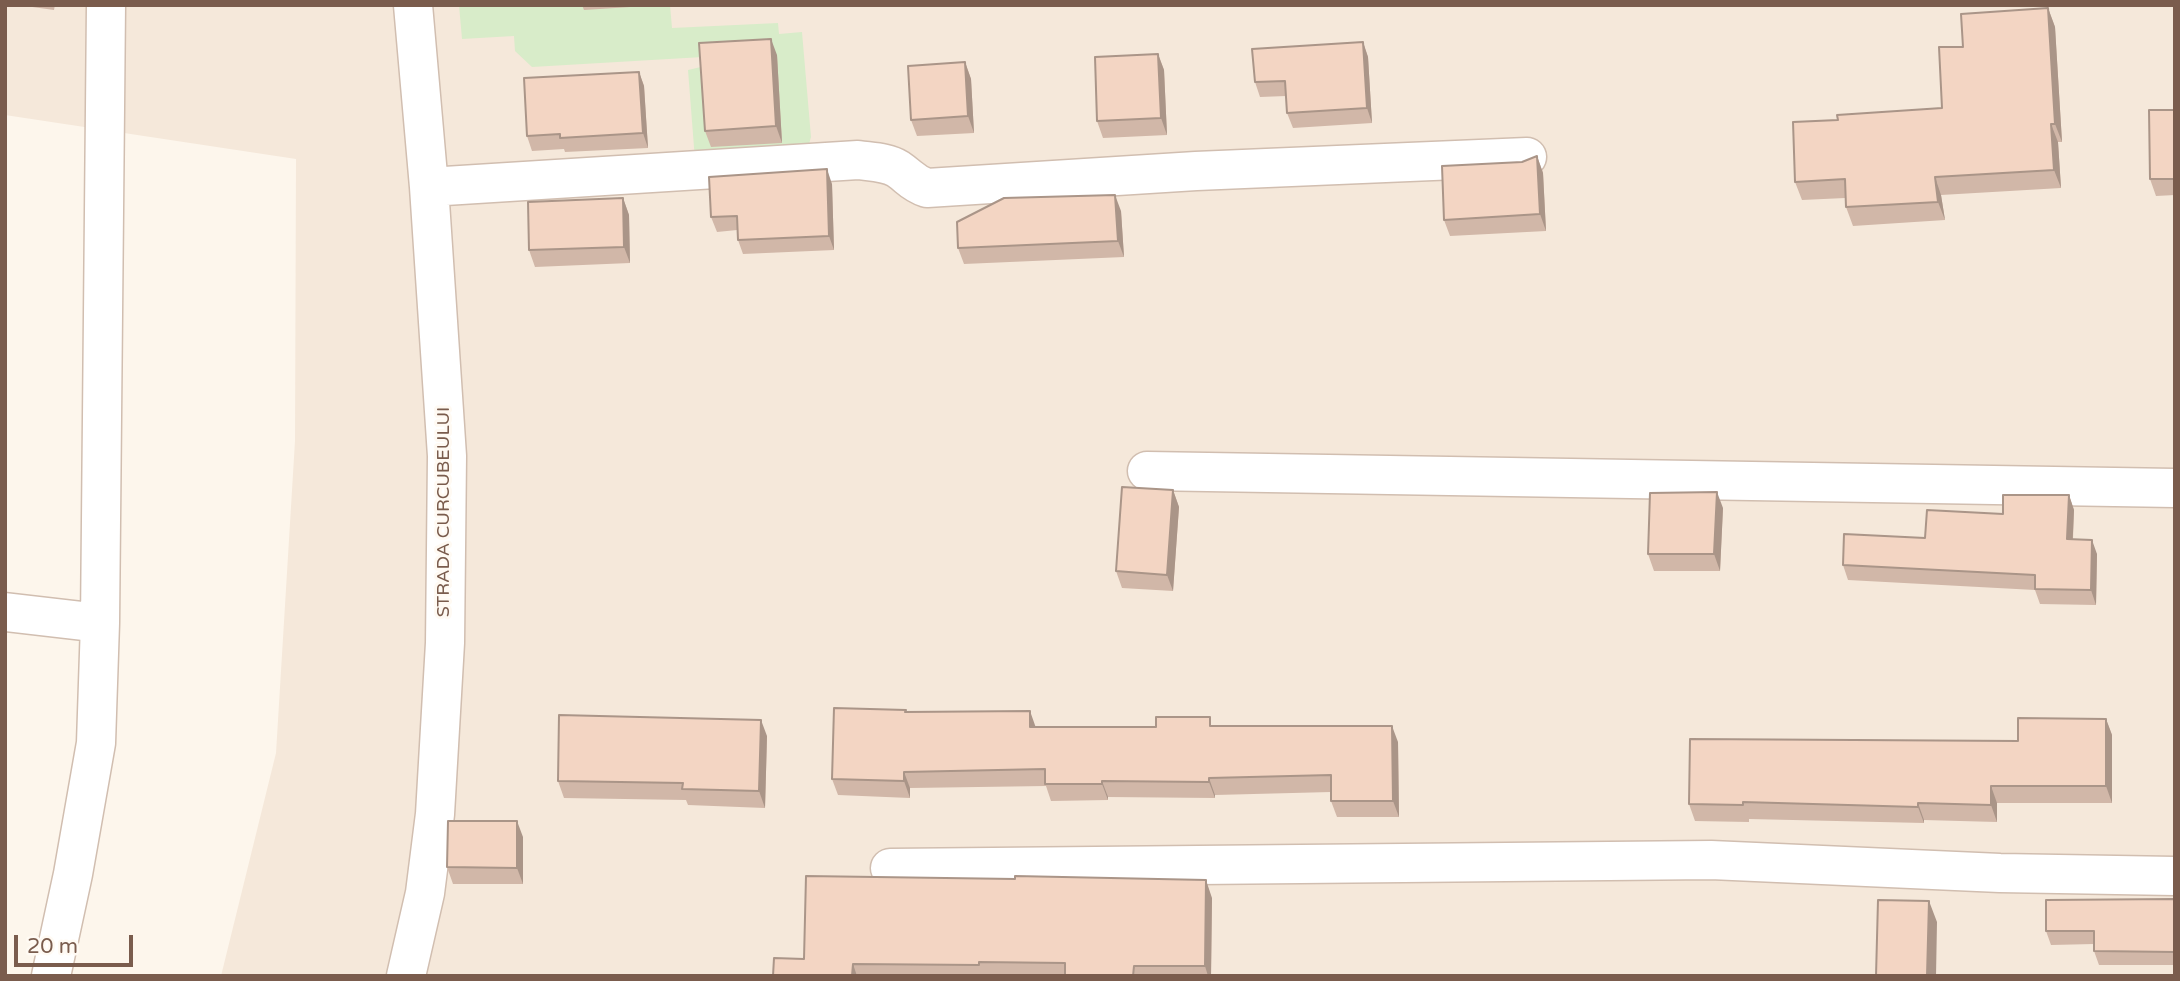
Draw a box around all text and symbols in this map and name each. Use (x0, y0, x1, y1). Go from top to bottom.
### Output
street label: STRADA CURCUBEULUI (433, 407, 455, 617)
scale bar (18, 922, 136, 966)
text: 20 m (27, 934, 78, 959)

